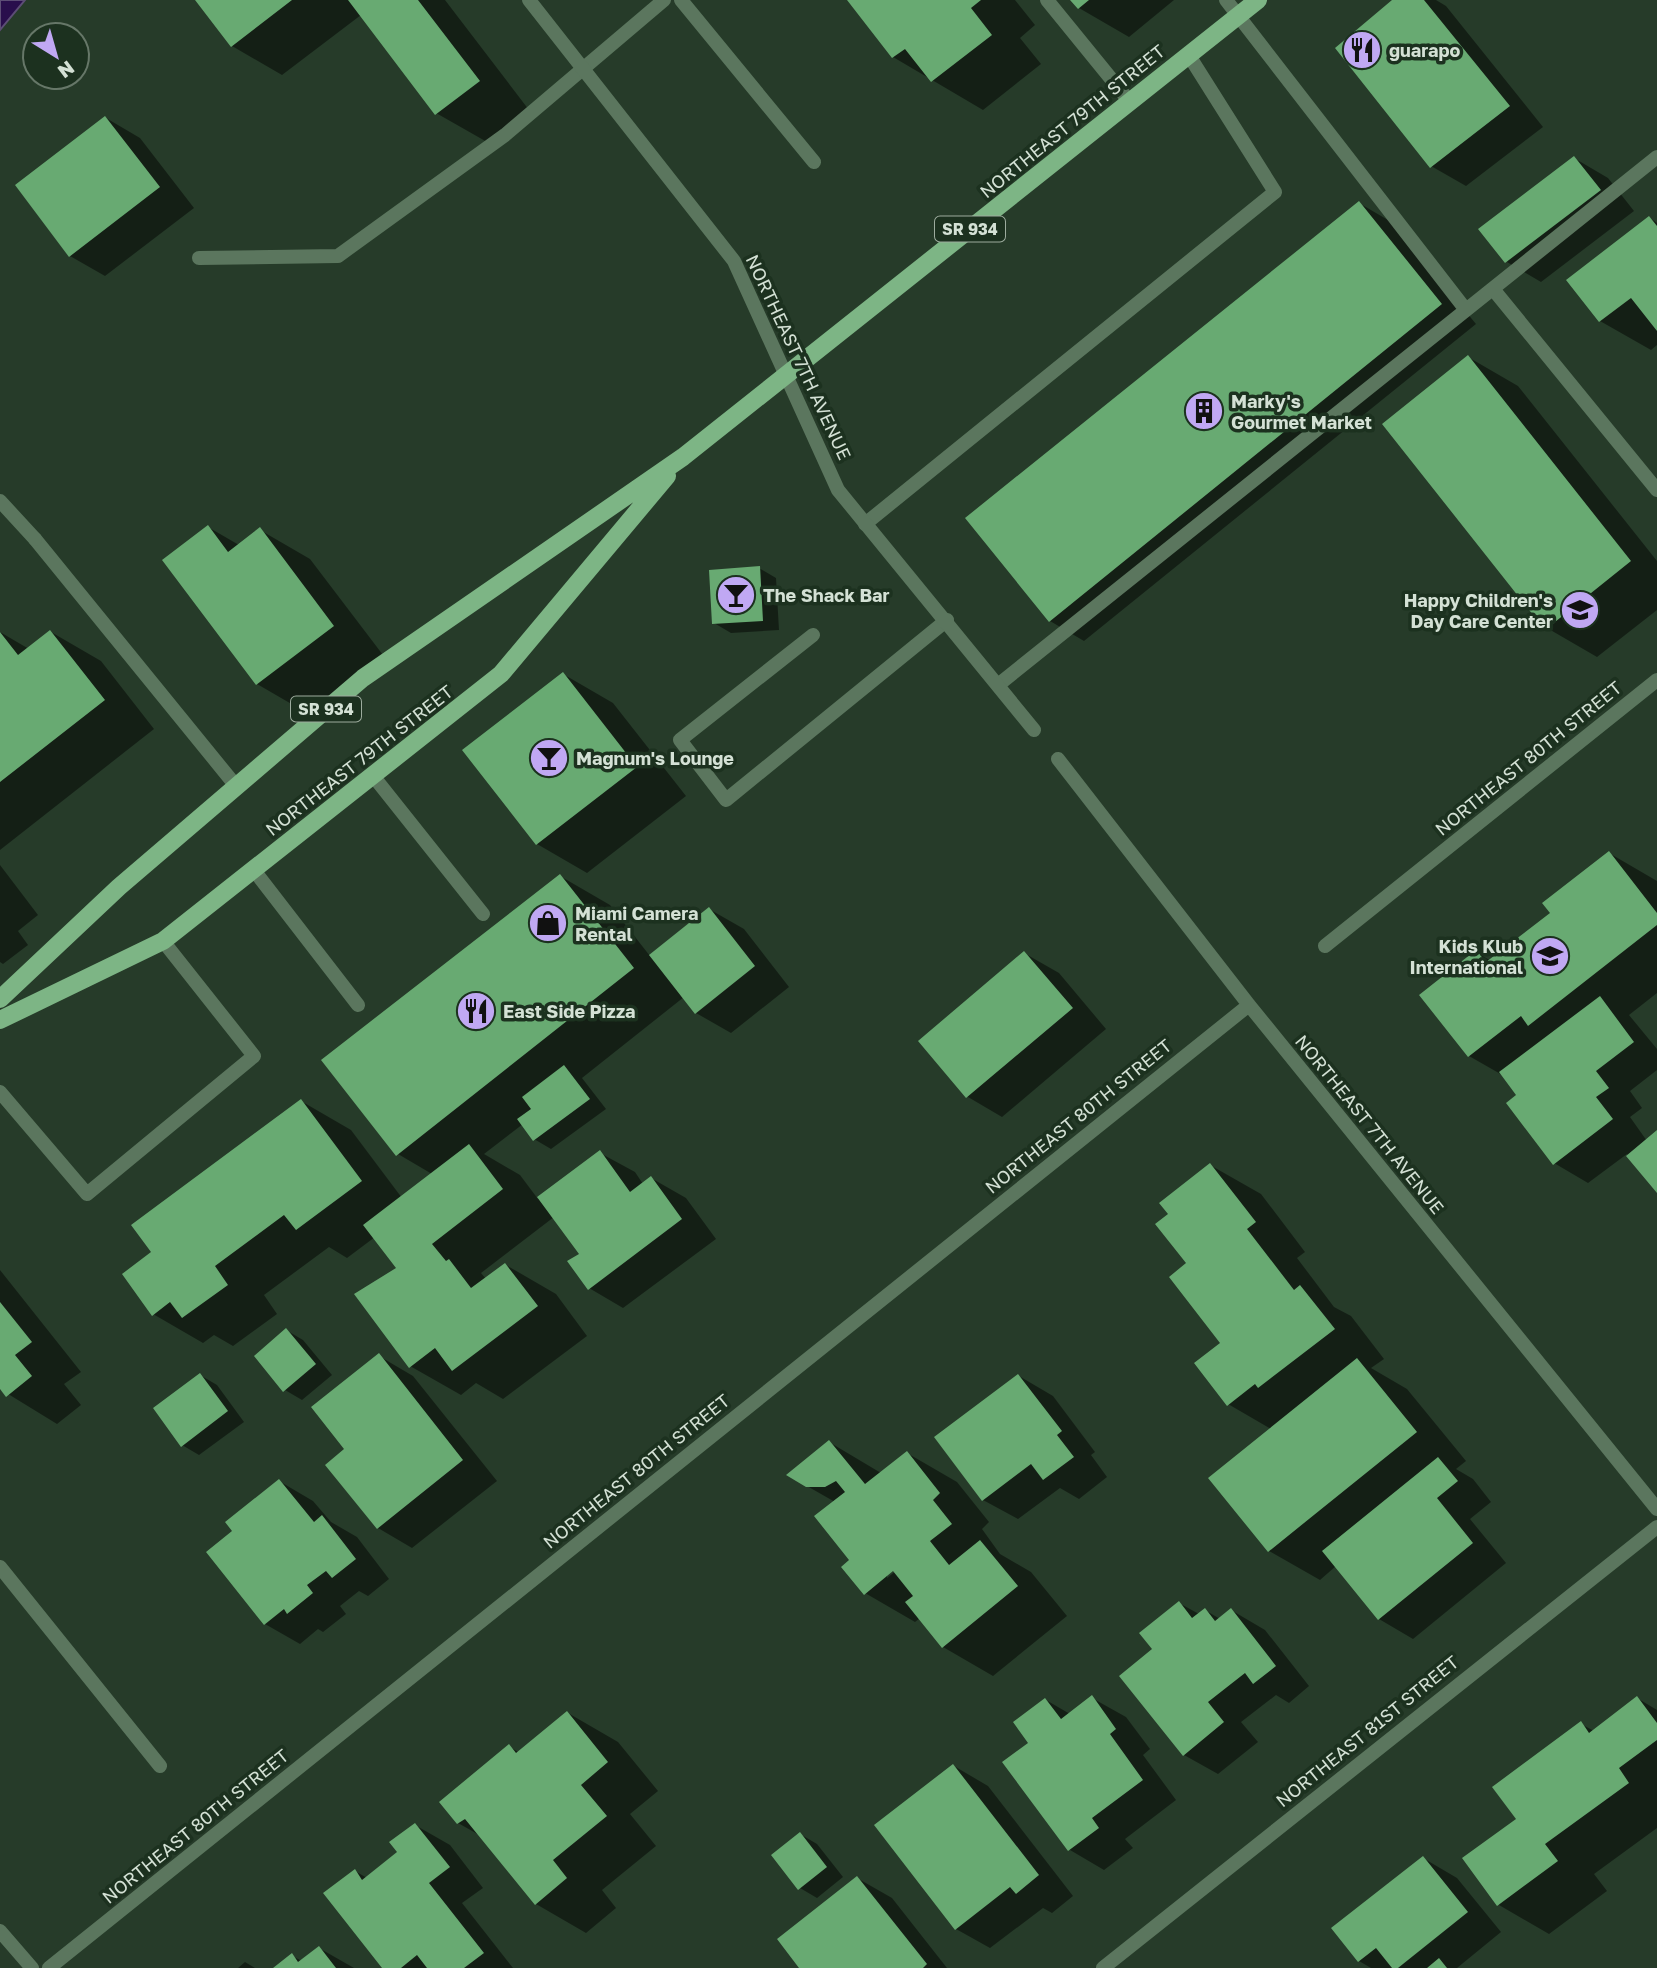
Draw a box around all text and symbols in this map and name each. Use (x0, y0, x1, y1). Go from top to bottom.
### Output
north arrow (21, 21, 91, 91)
restaurant icon: guarapo (1341, 29, 1383, 71)
place label: guarapo (1389, 39, 1460, 61)
street label: NORTHEAST 79TH STREET (975, 40, 1169, 202)
text: N (54, 56, 79, 84)
road number: SR 934 (935, 216, 1005, 242)
street label: NORTHEAST 7TH AVENUE (742, 251, 856, 463)
building icon: Marky's Gourmet Market (1183, 390, 1225, 432)
place label: Marky's Gourmet Market (1231, 390, 1372, 433)
bar icon: The Shack Bar (715, 574, 757, 616)
place label: The Shack Bar (763, 584, 890, 606)
place label: Happy Children's Day Care Center (1404, 589, 1553, 632)
school or university icon: Happy Children's Day Care Center (1559, 589, 1601, 631)
street label: NORTHEAST 80TH STREET (1430, 676, 1626, 840)
street label: NORTHEAST 79TH STREET (261, 680, 457, 840)
road number: SR 934 (291, 696, 361, 722)
bar icon: Magnum's Lounge (528, 737, 570, 779)
place label: Magnum's Lounge (576, 747, 734, 769)
shop icon: Miami Camera Rental (527, 902, 569, 944)
place label: Miami Camera Rental (575, 902, 698, 945)
place label: Kids Klub International (1410, 935, 1523, 978)
school or university icon: Kids Klub International (1529, 935, 1571, 977)
restaurant icon: East Side Pizza (455, 990, 497, 1032)
place label: East Side Pizza (503, 1000, 636, 1022)
street label: NORTHEAST 7TH AVENUE (1291, 1030, 1449, 1218)
street label: NORTHEAST 80TH STREET (980, 1034, 1176, 1198)
street label: NORTHEAST 80TH STREET (538, 1389, 734, 1553)
street label: NORTHEAST 81ST STREET (1271, 1651, 1463, 1811)
street label: NORTHEAST 80TH STREET (97, 1744, 293, 1908)

